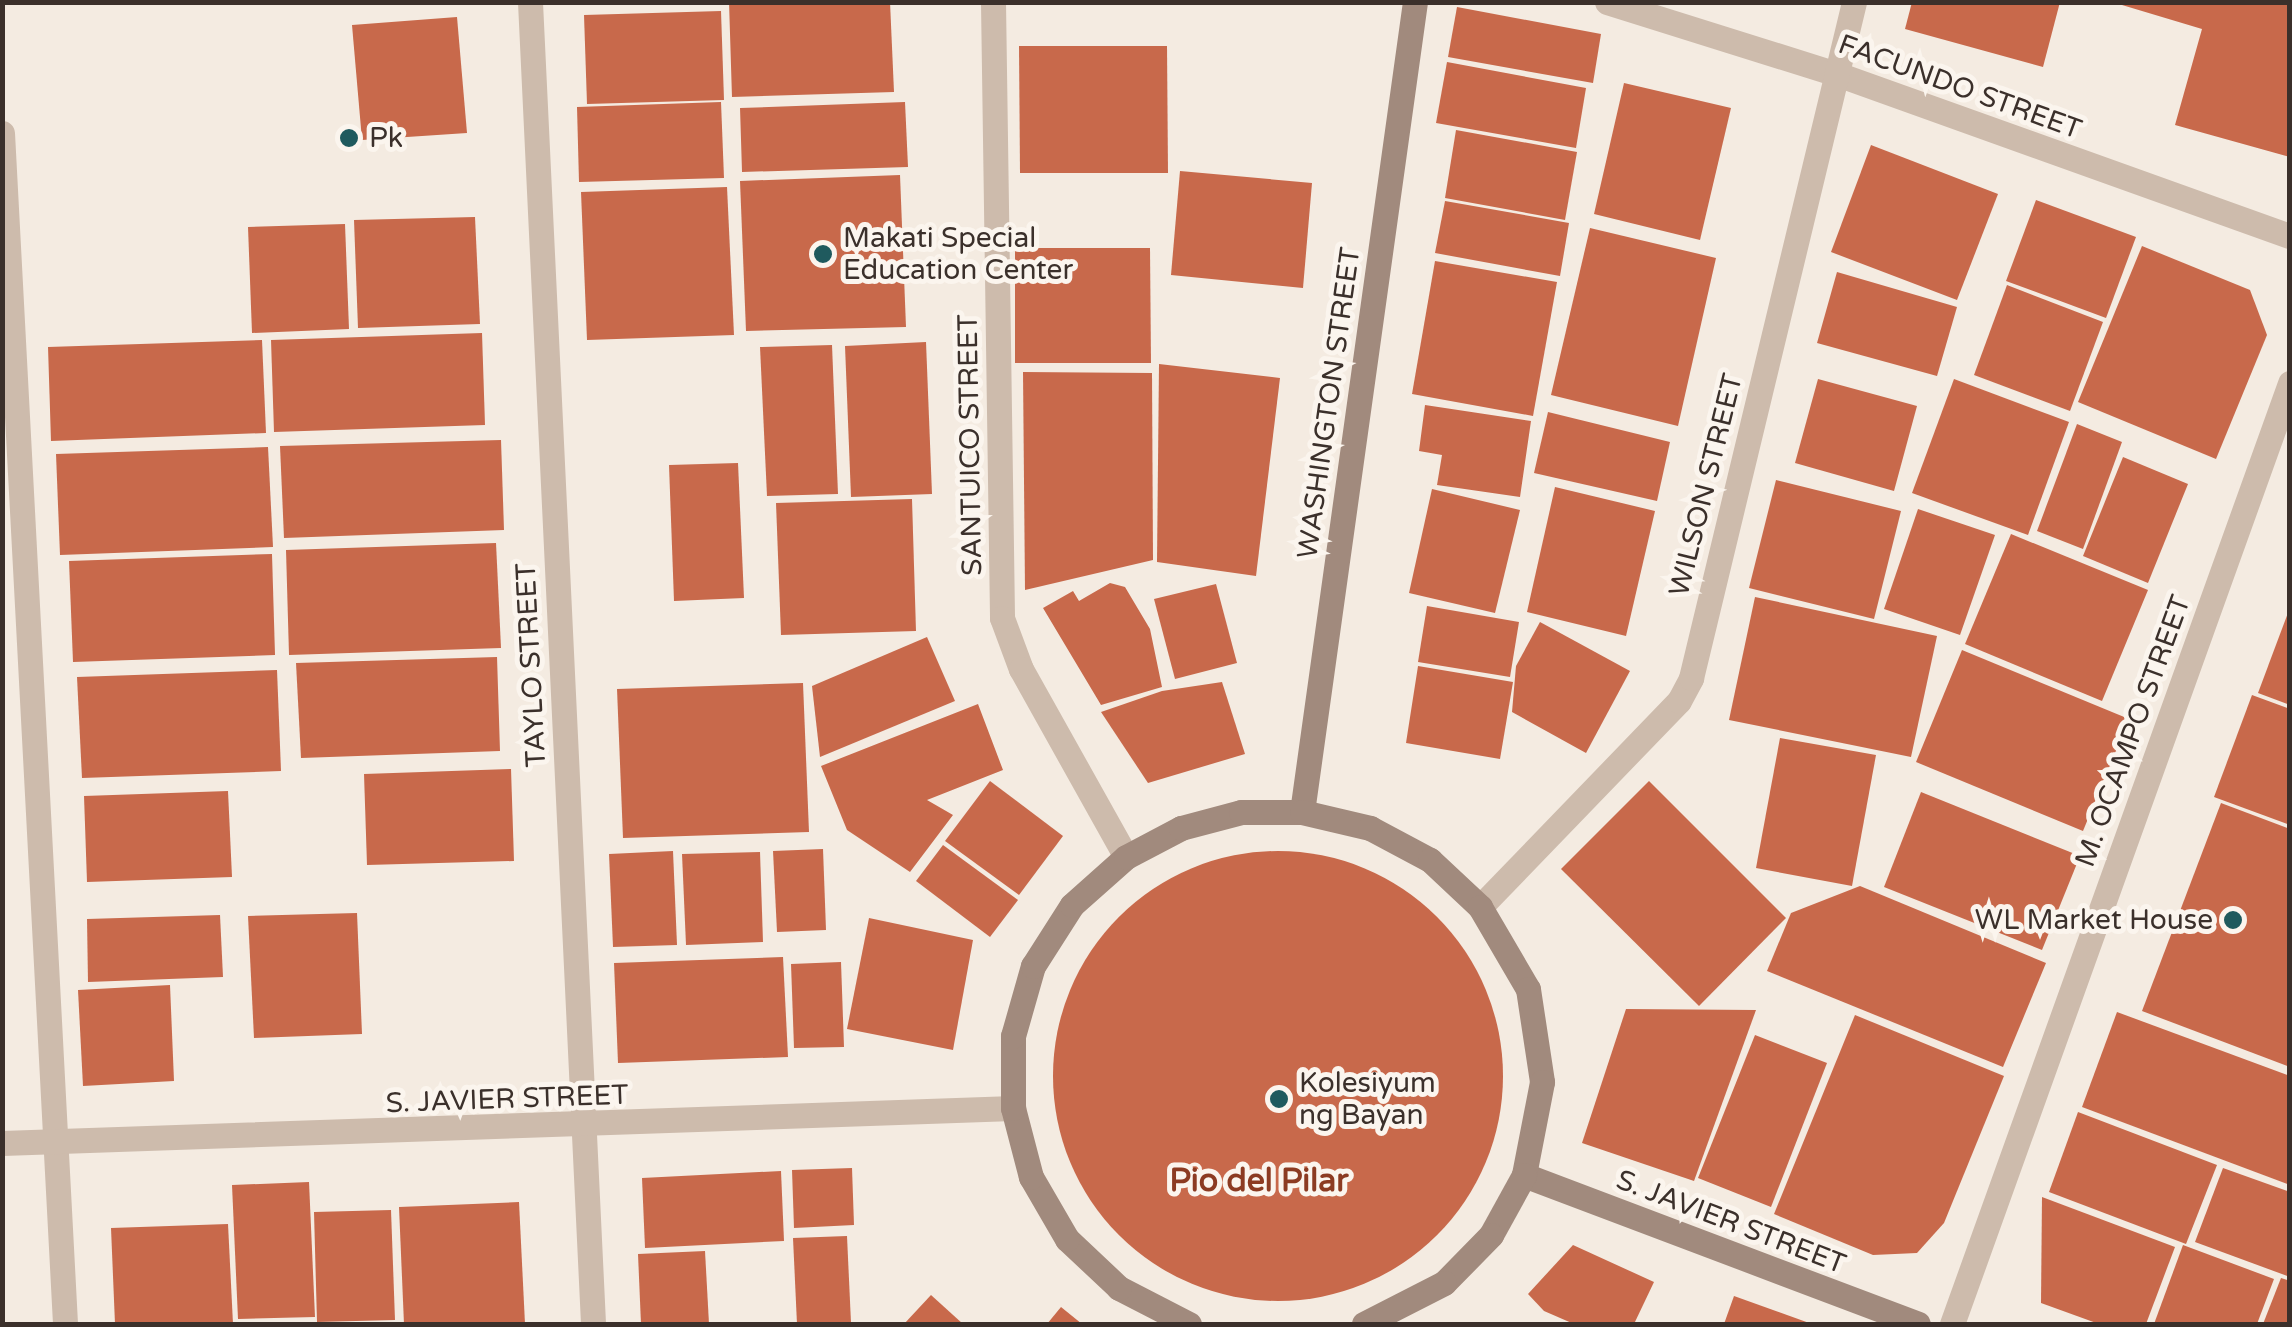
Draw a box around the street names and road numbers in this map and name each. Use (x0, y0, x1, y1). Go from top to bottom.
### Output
street label: FACUNDO STREET (1834, 27, 2086, 147)
street label: WASHINGTON STREET (1291, 245, 1367, 561)
street label: SANTUICO STREET (951, 314, 989, 576)
street label: WILSON STREET (1662, 370, 1750, 600)
street label: TAYLO STREET (509, 562, 553, 768)
street label: M. OCAMPO STREET (2068, 591, 2198, 871)
street label: S. JAVIER STREET (385, 1078, 629, 1120)
street label: S. JAVIER STREET (1612, 1163, 1850, 1281)

